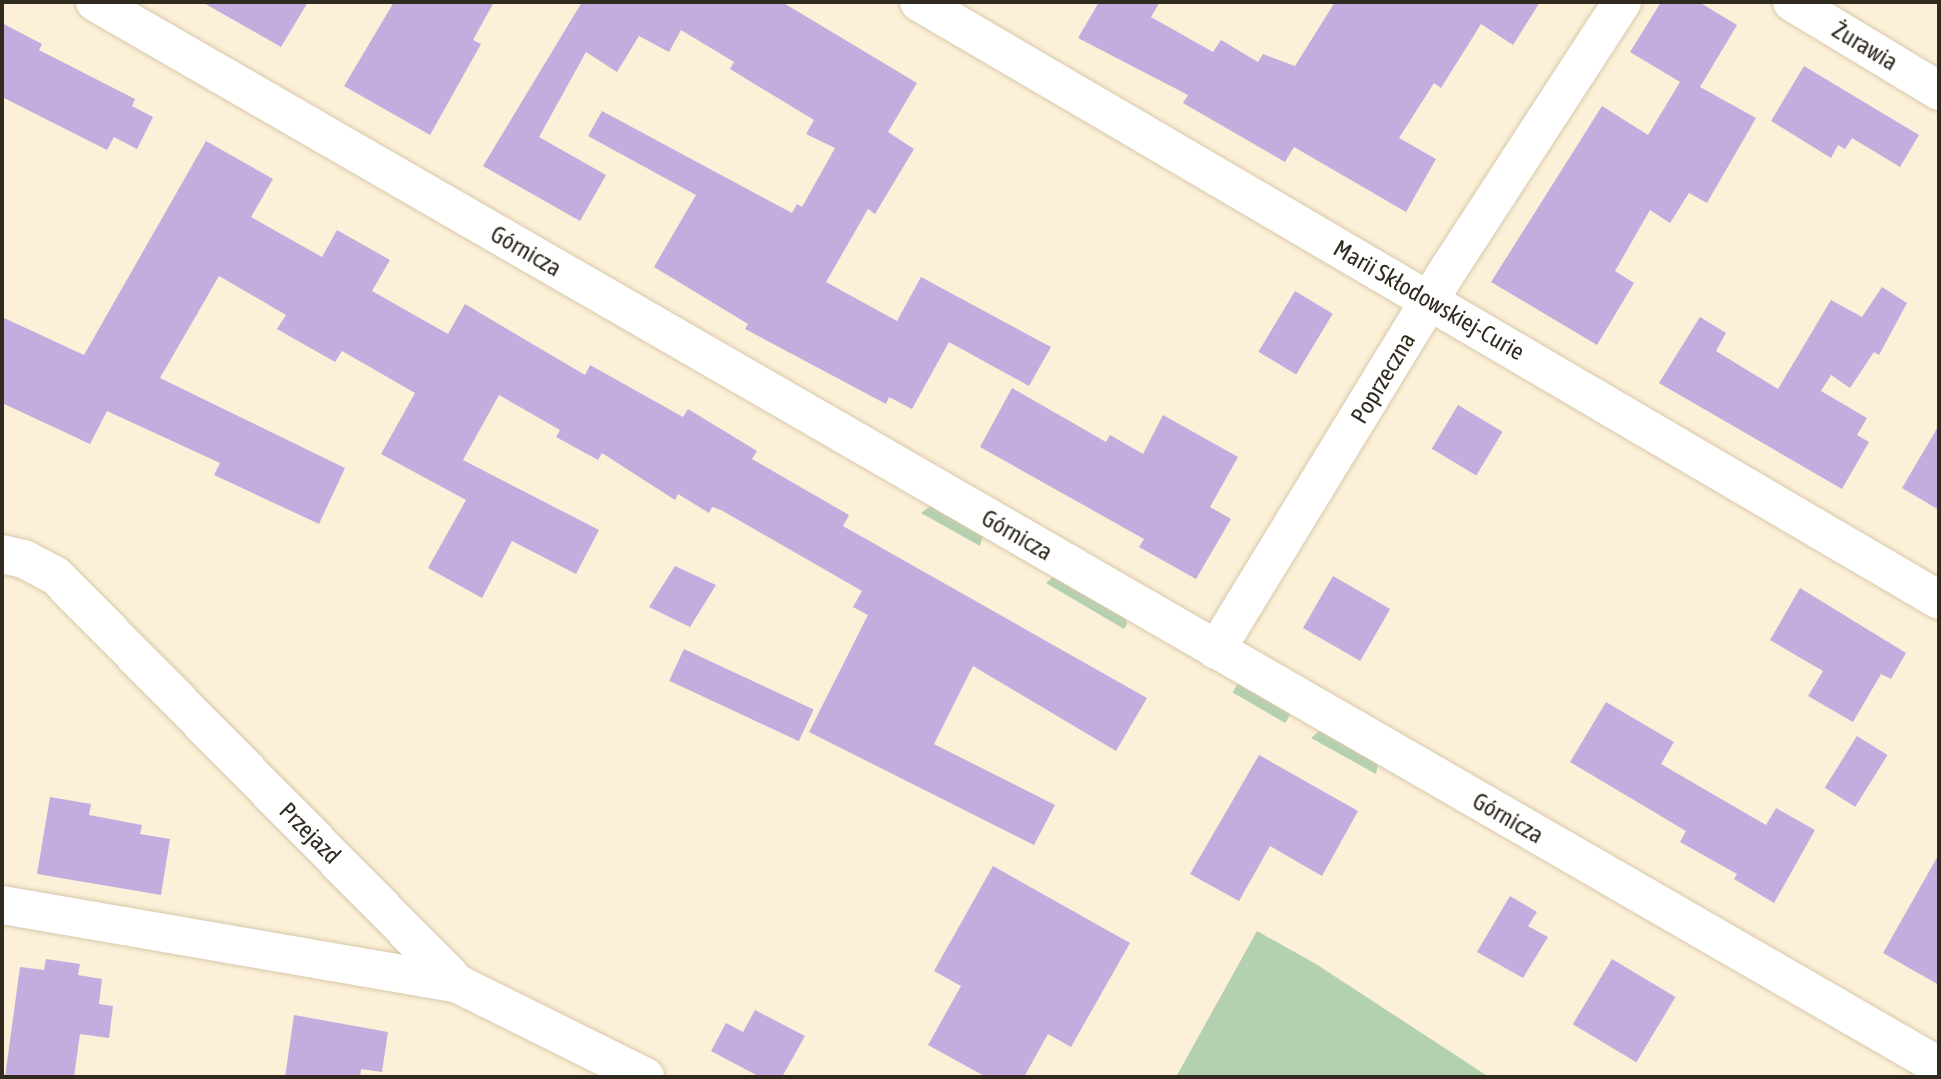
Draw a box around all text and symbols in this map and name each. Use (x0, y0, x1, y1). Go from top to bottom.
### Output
street label: Żurawia (1827, 15, 1903, 77)
street label: Górnicza (485, 219, 567, 283)
street label: Marii Skłodowskiej-Curie (1328, 234, 1530, 366)
street label: Poprzeczna (1345, 327, 1421, 429)
street label: Górnicza (976, 503, 1058, 567)
street label: Górnicza (1467, 786, 1549, 850)
street label: Przejazd (273, 796, 347, 870)

